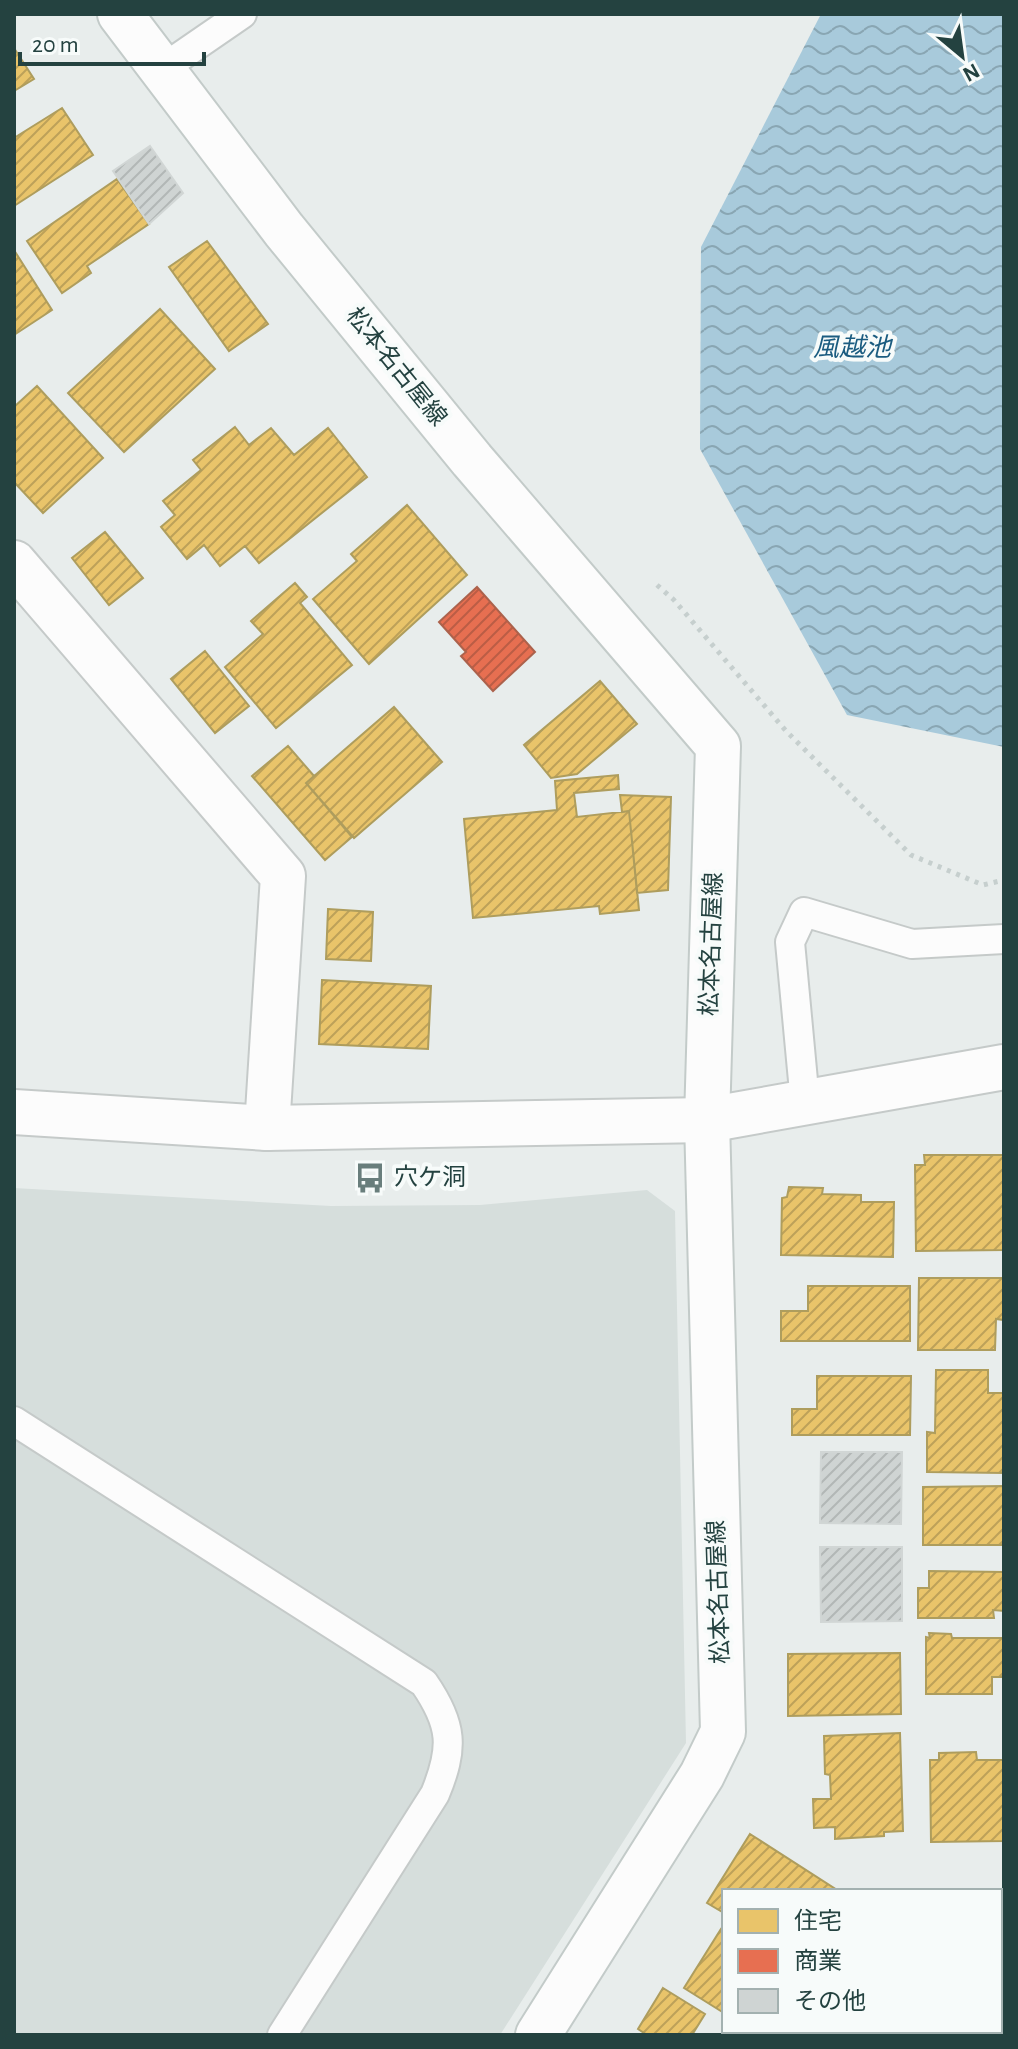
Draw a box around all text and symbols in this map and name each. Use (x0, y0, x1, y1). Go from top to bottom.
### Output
scale bar (20, 16, 204, 66)
north arrow (922, 16, 1002, 96)
text: 20 m (32, 33, 79, 57)
text: N (959, 59, 983, 86)
street label: 松本名古屋線 (341, 302, 452, 431)
water label: 風越池 (813, 334, 894, 361)
street label: 松本名古屋線 (695, 872, 727, 1016)
bus stop icon: 穴ケ洞 (353, 1161, 387, 1195)
place label: 穴ケ洞 (394, 1164, 466, 1190)
street label: 松本名古屋線 (702, 1520, 734, 1664)
legend (722, 1889, 1002, 2033)
text: 住宅 (794, 1908, 842, 1934)
text: 商業 (794, 1948, 842, 1974)
text: その他 (794, 1988, 866, 2014)

